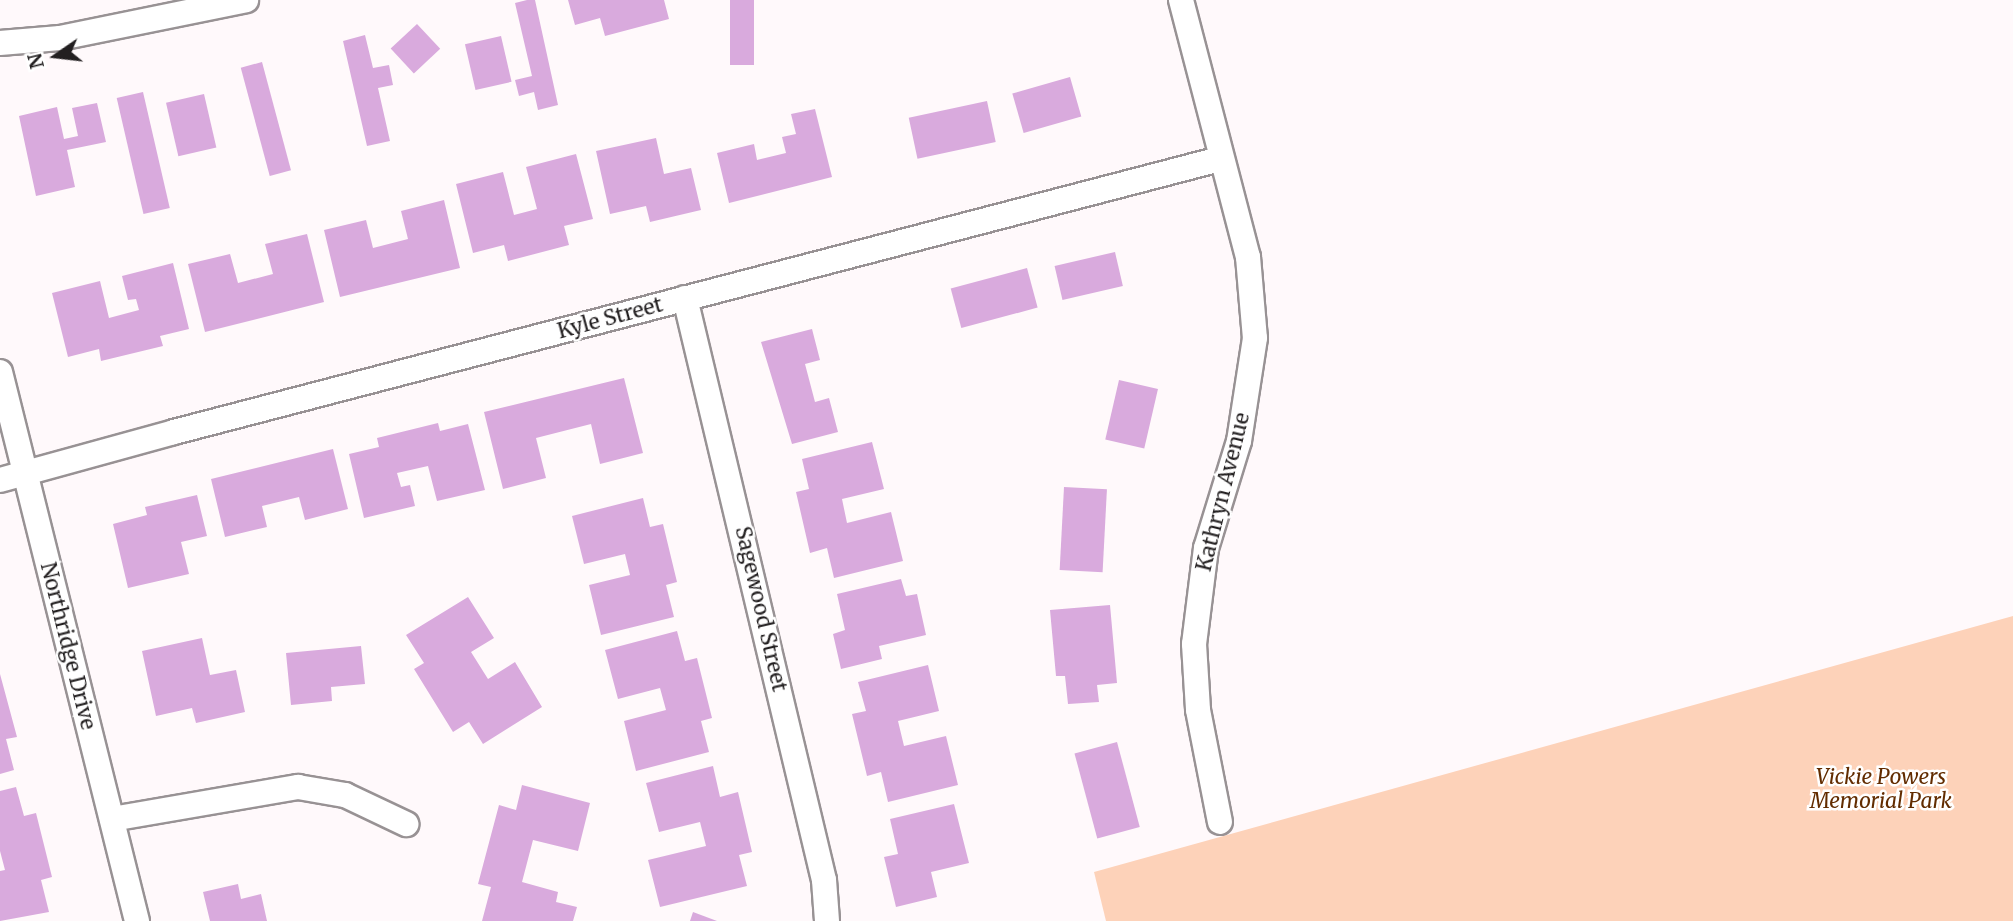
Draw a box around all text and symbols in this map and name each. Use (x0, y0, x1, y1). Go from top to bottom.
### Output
north arrow (21, 21, 91, 91)
text: N (22, 51, 49, 71)
street label: Kyle Street (555, 292, 665, 344)
street label: Kathryn Avenue (1191, 410, 1255, 574)
street label: Sagewood Street (730, 524, 792, 694)
street label: Northridge Drive (35, 560, 101, 732)
park label: Vickie Powers Memorial Park (1810, 764, 1952, 814)

